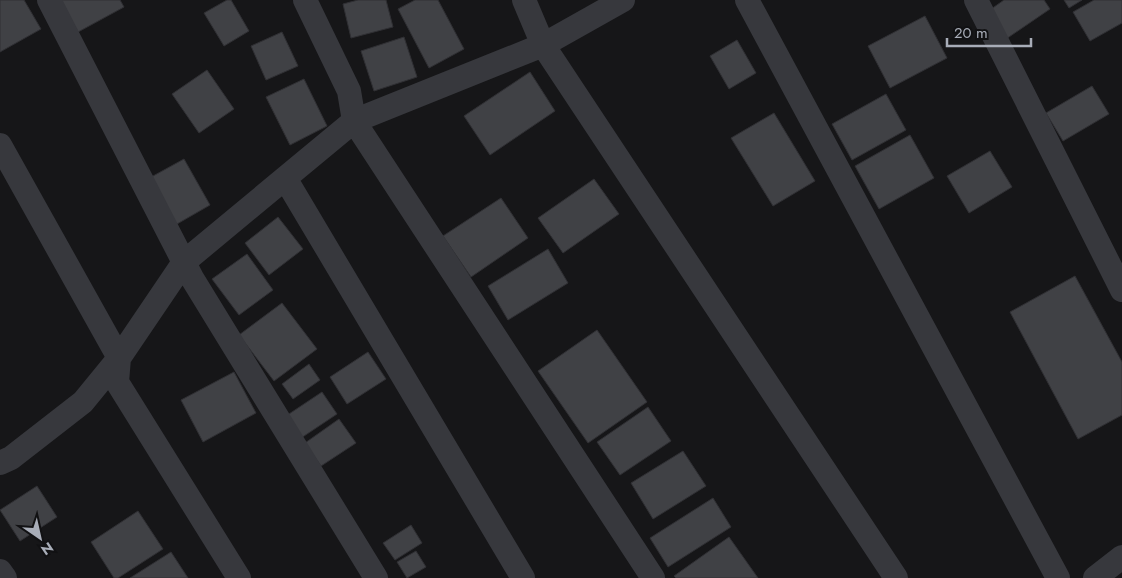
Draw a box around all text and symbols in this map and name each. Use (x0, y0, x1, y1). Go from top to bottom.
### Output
scale bar (947, 15, 1031, 47)
text: 20 m (954, 22, 988, 44)
north arrow (15, 513, 65, 563)
text: N (37, 537, 57, 560)

